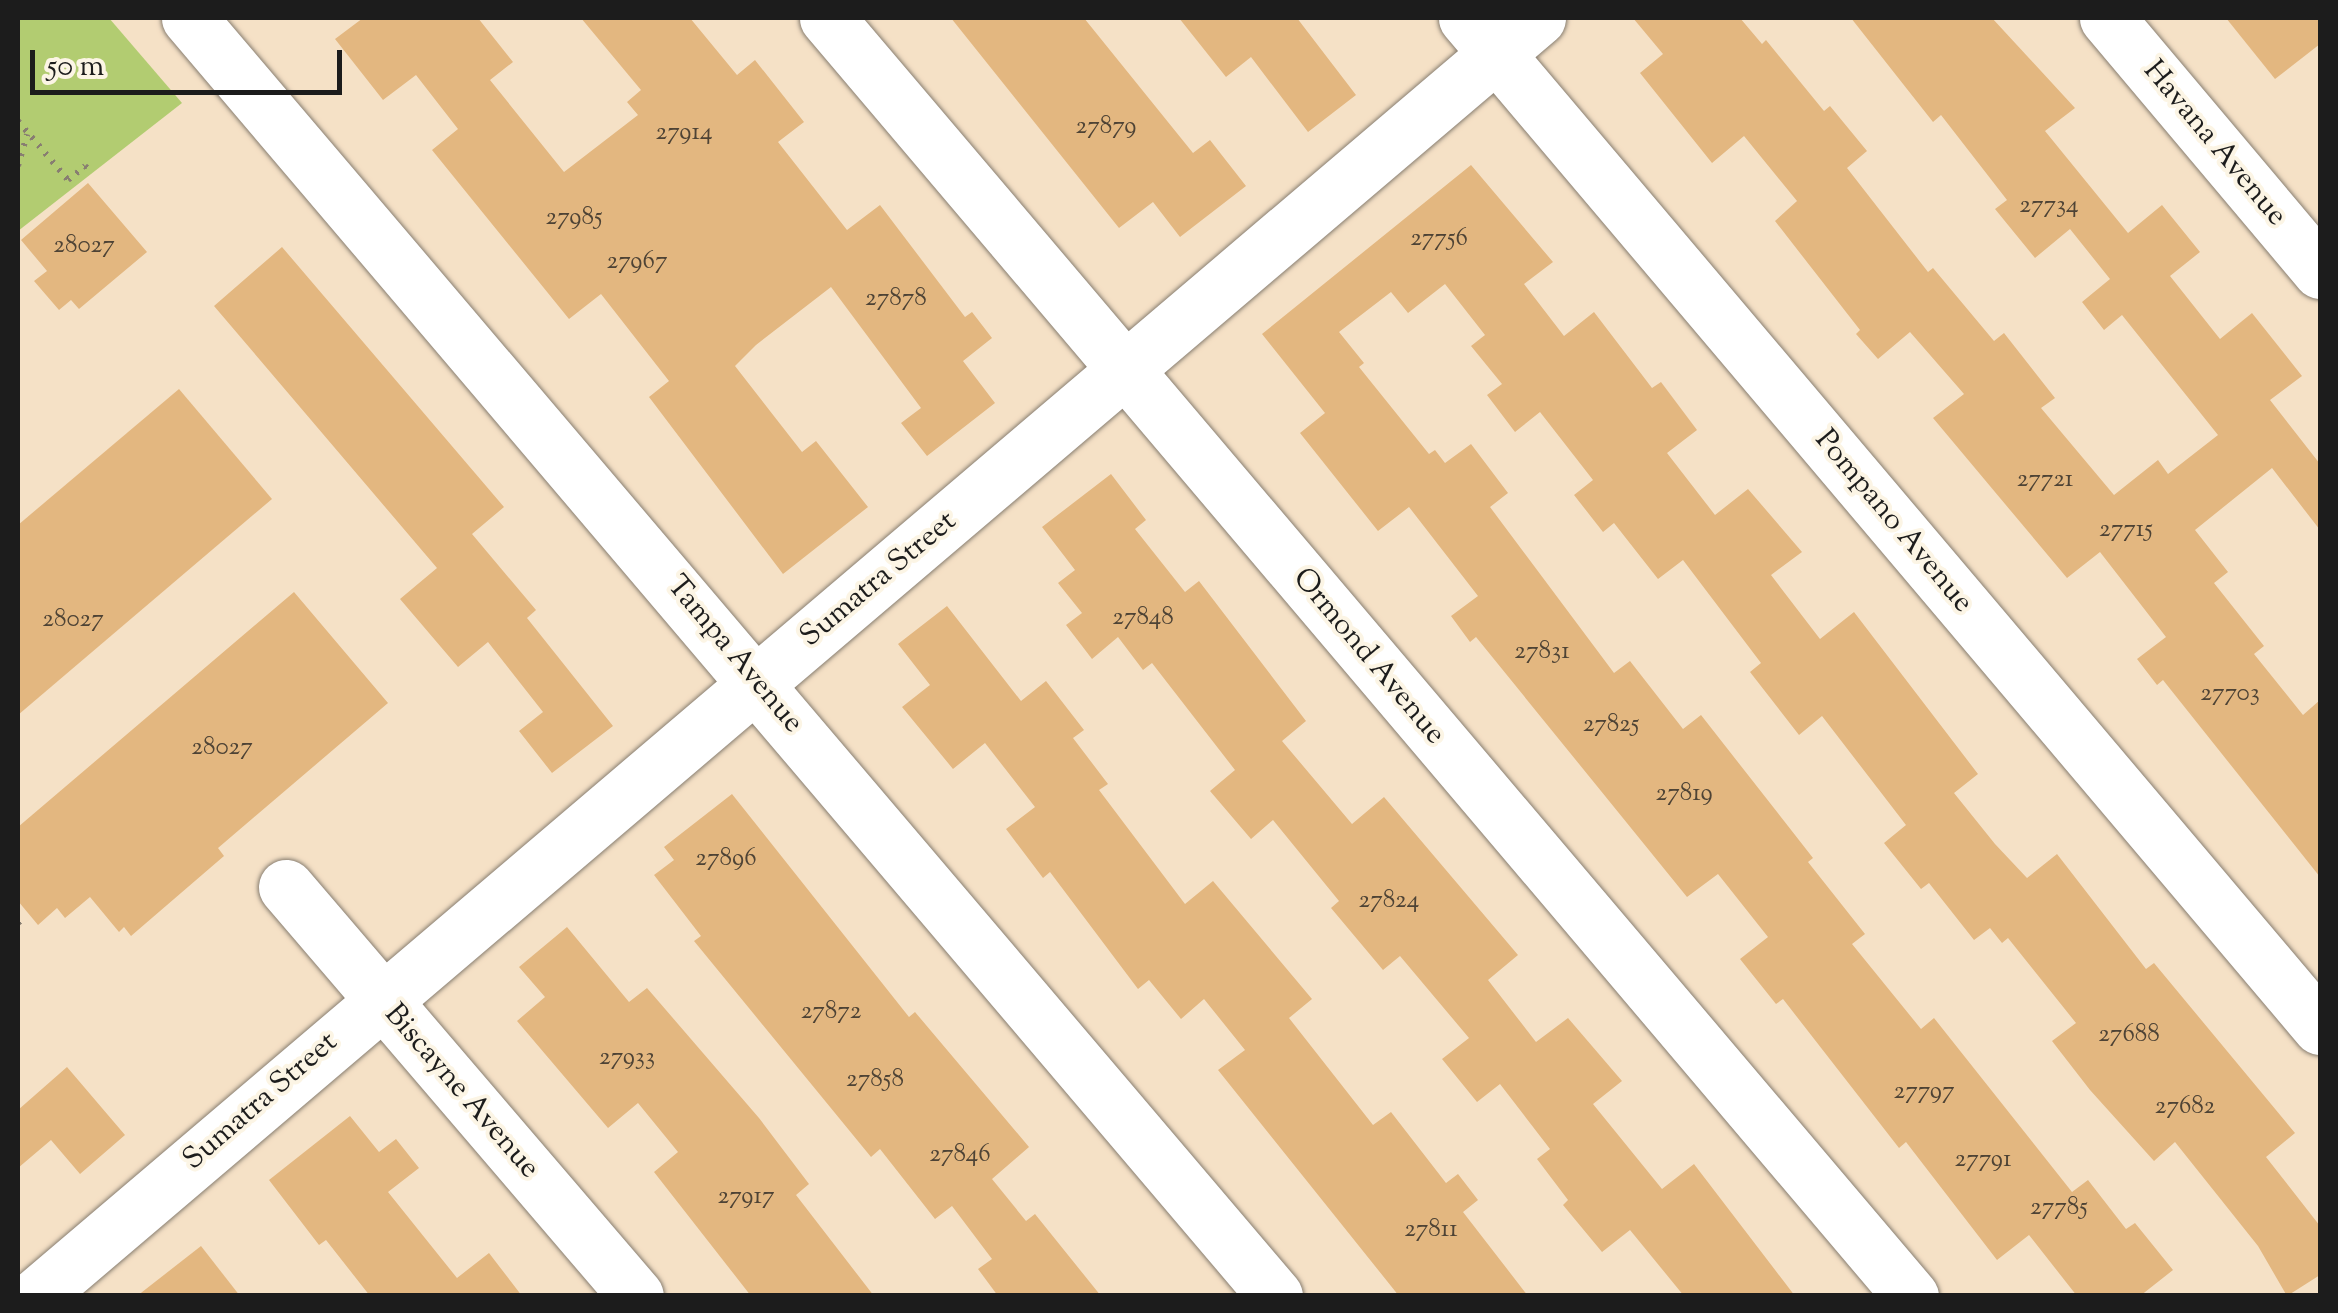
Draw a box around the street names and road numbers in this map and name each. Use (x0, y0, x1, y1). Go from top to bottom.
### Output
street label: Havana Avenue (2134, 54, 2294, 234)
street label: Pompano Avenue (1806, 423, 1980, 621)
street label: Sumatra Street (794, 504, 964, 656)
street label: Ormond Avenue (1284, 562, 1452, 752)
street label: Tampa Avenue (658, 569, 810, 741)
street label: Biscayne Avenue (376, 997, 546, 1187)
street label: Sumatra Street (176, 1025, 346, 1179)

